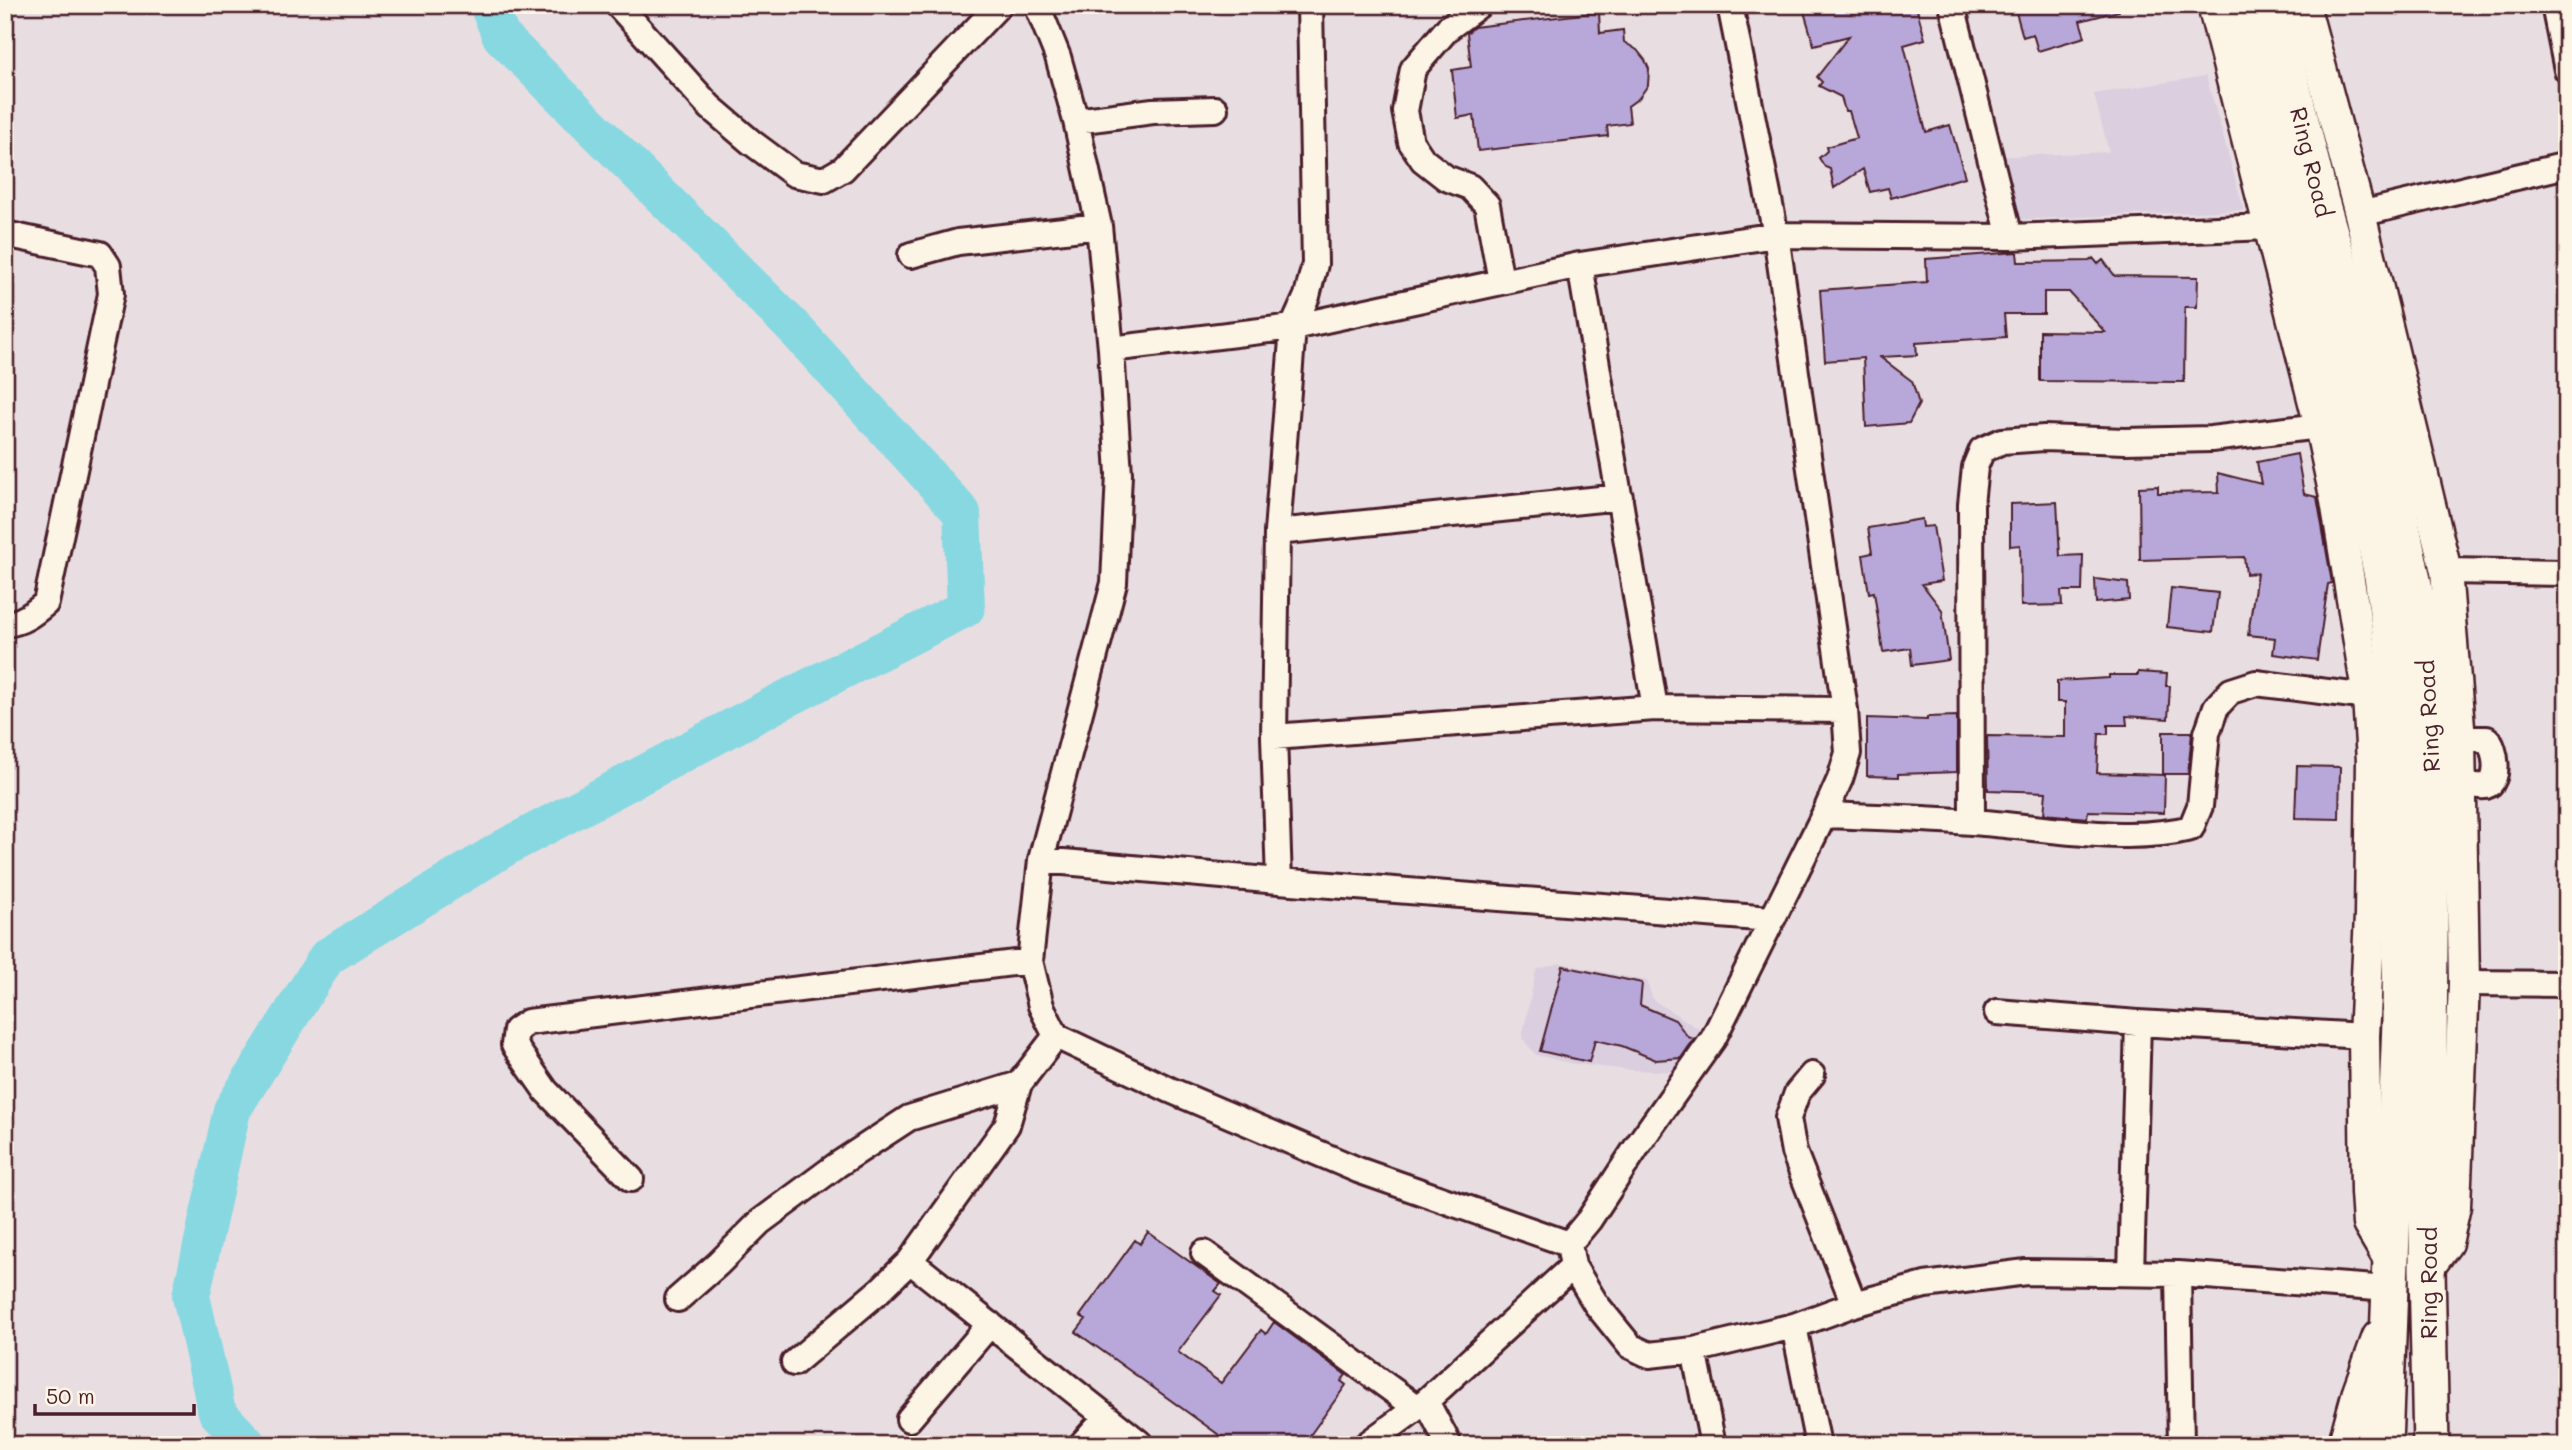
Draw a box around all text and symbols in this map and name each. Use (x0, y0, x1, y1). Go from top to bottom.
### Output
street label: Ring Road (2284, 104, 2340, 220)
street label: Ring Road (2410, 659, 2446, 773)
street label: Ring Road (2413, 1227, 2443, 1339)
scale bar (35, 1373, 194, 1417)
text: 50 m (46, 1382, 95, 1409)

